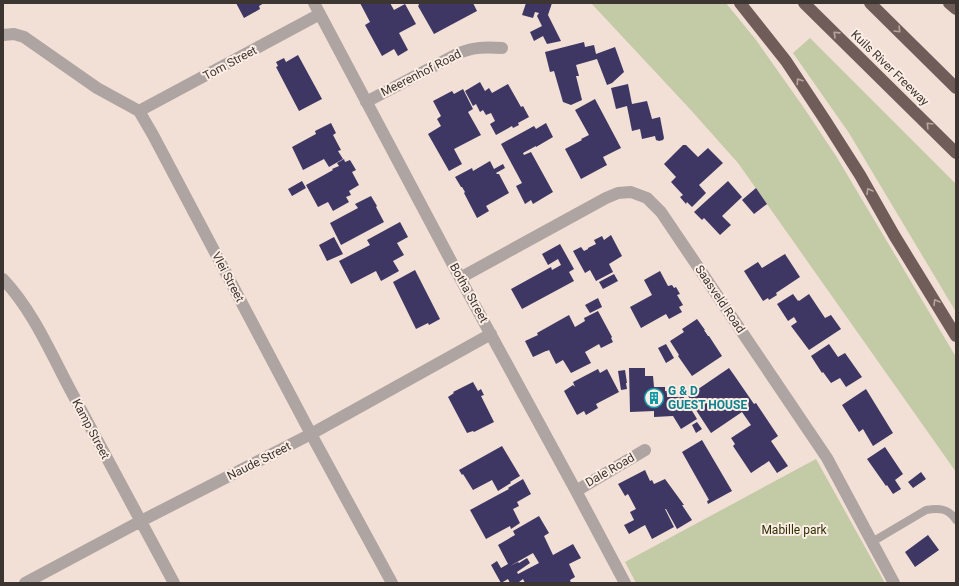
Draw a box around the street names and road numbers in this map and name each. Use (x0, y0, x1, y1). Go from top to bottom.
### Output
street label: Kuils River Freeway (848, 27, 932, 109)
street label: Tom Street (201, 43, 259, 83)
street label: Meerenhof Road (378, 47, 464, 99)
street label: Vlei Street (209, 250, 247, 304)
street label: Botha Street (447, 261, 491, 325)
street label: Saasveld Road (692, 262, 748, 336)
street label: Kamp Street (69, 397, 113, 461)
street label: Naude Street (225, 439, 293, 483)
street label: Dale Road (583, 450, 637, 490)

